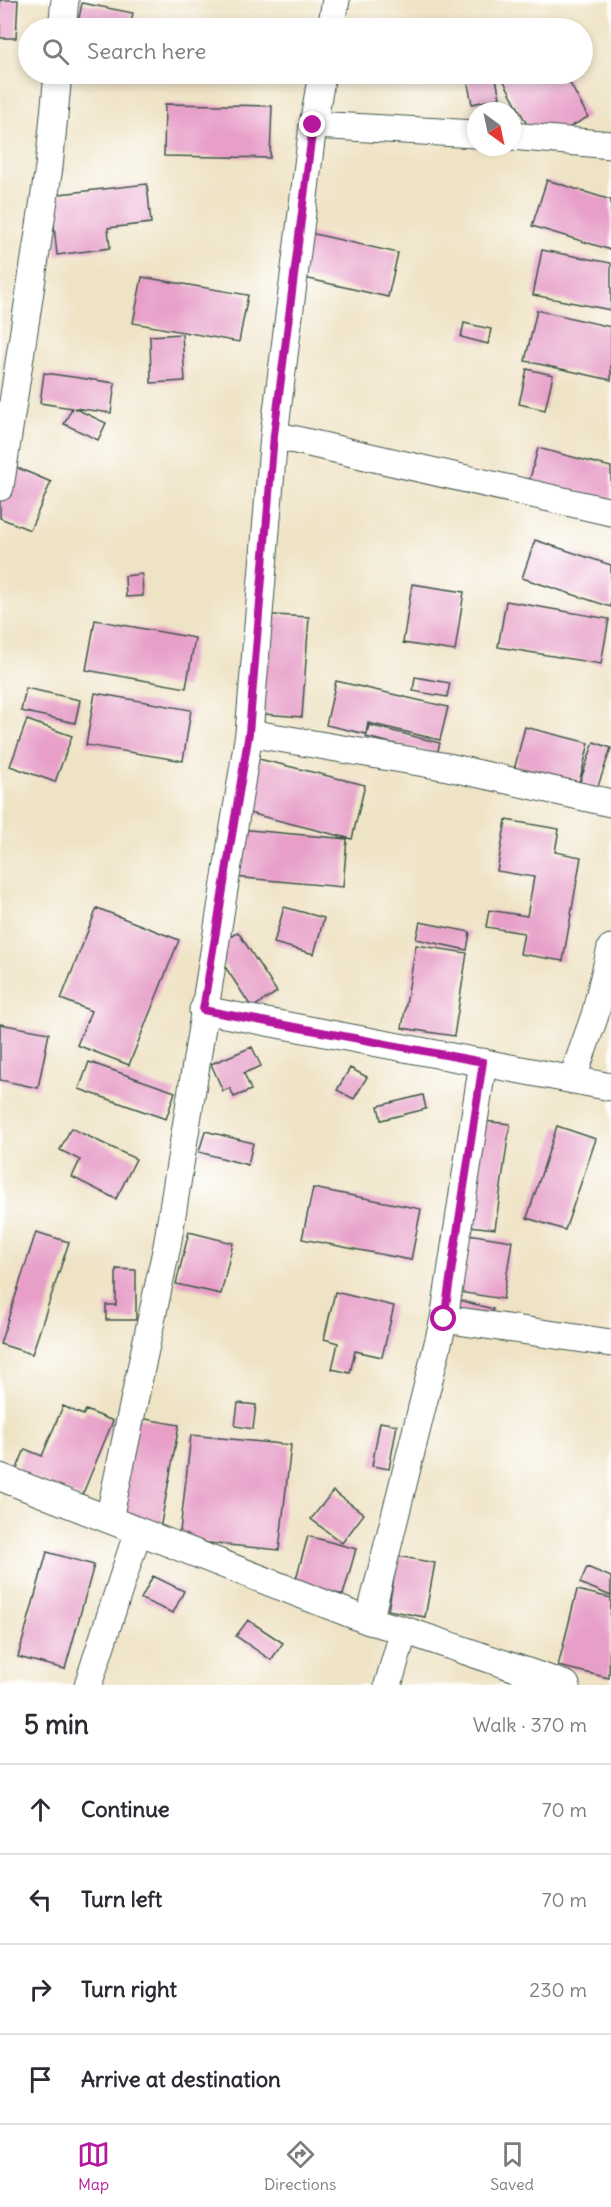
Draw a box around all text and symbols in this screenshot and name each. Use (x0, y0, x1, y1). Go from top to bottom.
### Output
search box (18, 18, 593, 84)
icon: search (39, 35, 72, 68)
text: Search here (87, 37, 206, 65)
north arrow (467, 102, 521, 156)
route end (299, 111, 325, 137)
route start (430, 1305, 456, 1331)
text: 5 min (24, 1708, 89, 1741)
text: Walk · 370 m (473, 1712, 587, 1737)
icon: ahead (24, 1793, 57, 1826)
text: Continue (81, 1795, 170, 1823)
text: 70 m (542, 1797, 587, 1822)
icon: left (24, 1883, 57, 1916)
text: Turn left (81, 1885, 162, 1913)
text: 70 m (542, 1887, 587, 1912)
icon: right (24, 1973, 57, 2006)
text: Turn right (81, 1975, 177, 2003)
text: 230 m (529, 1977, 587, 2002)
icon: arrive (24, 2063, 57, 2096)
text: Arrive at destination (81, 2065, 281, 2093)
tab: Map (77, 2138, 110, 2194)
tab: Directions (264, 2138, 336, 2194)
tab: Saved (490, 2138, 534, 2194)

